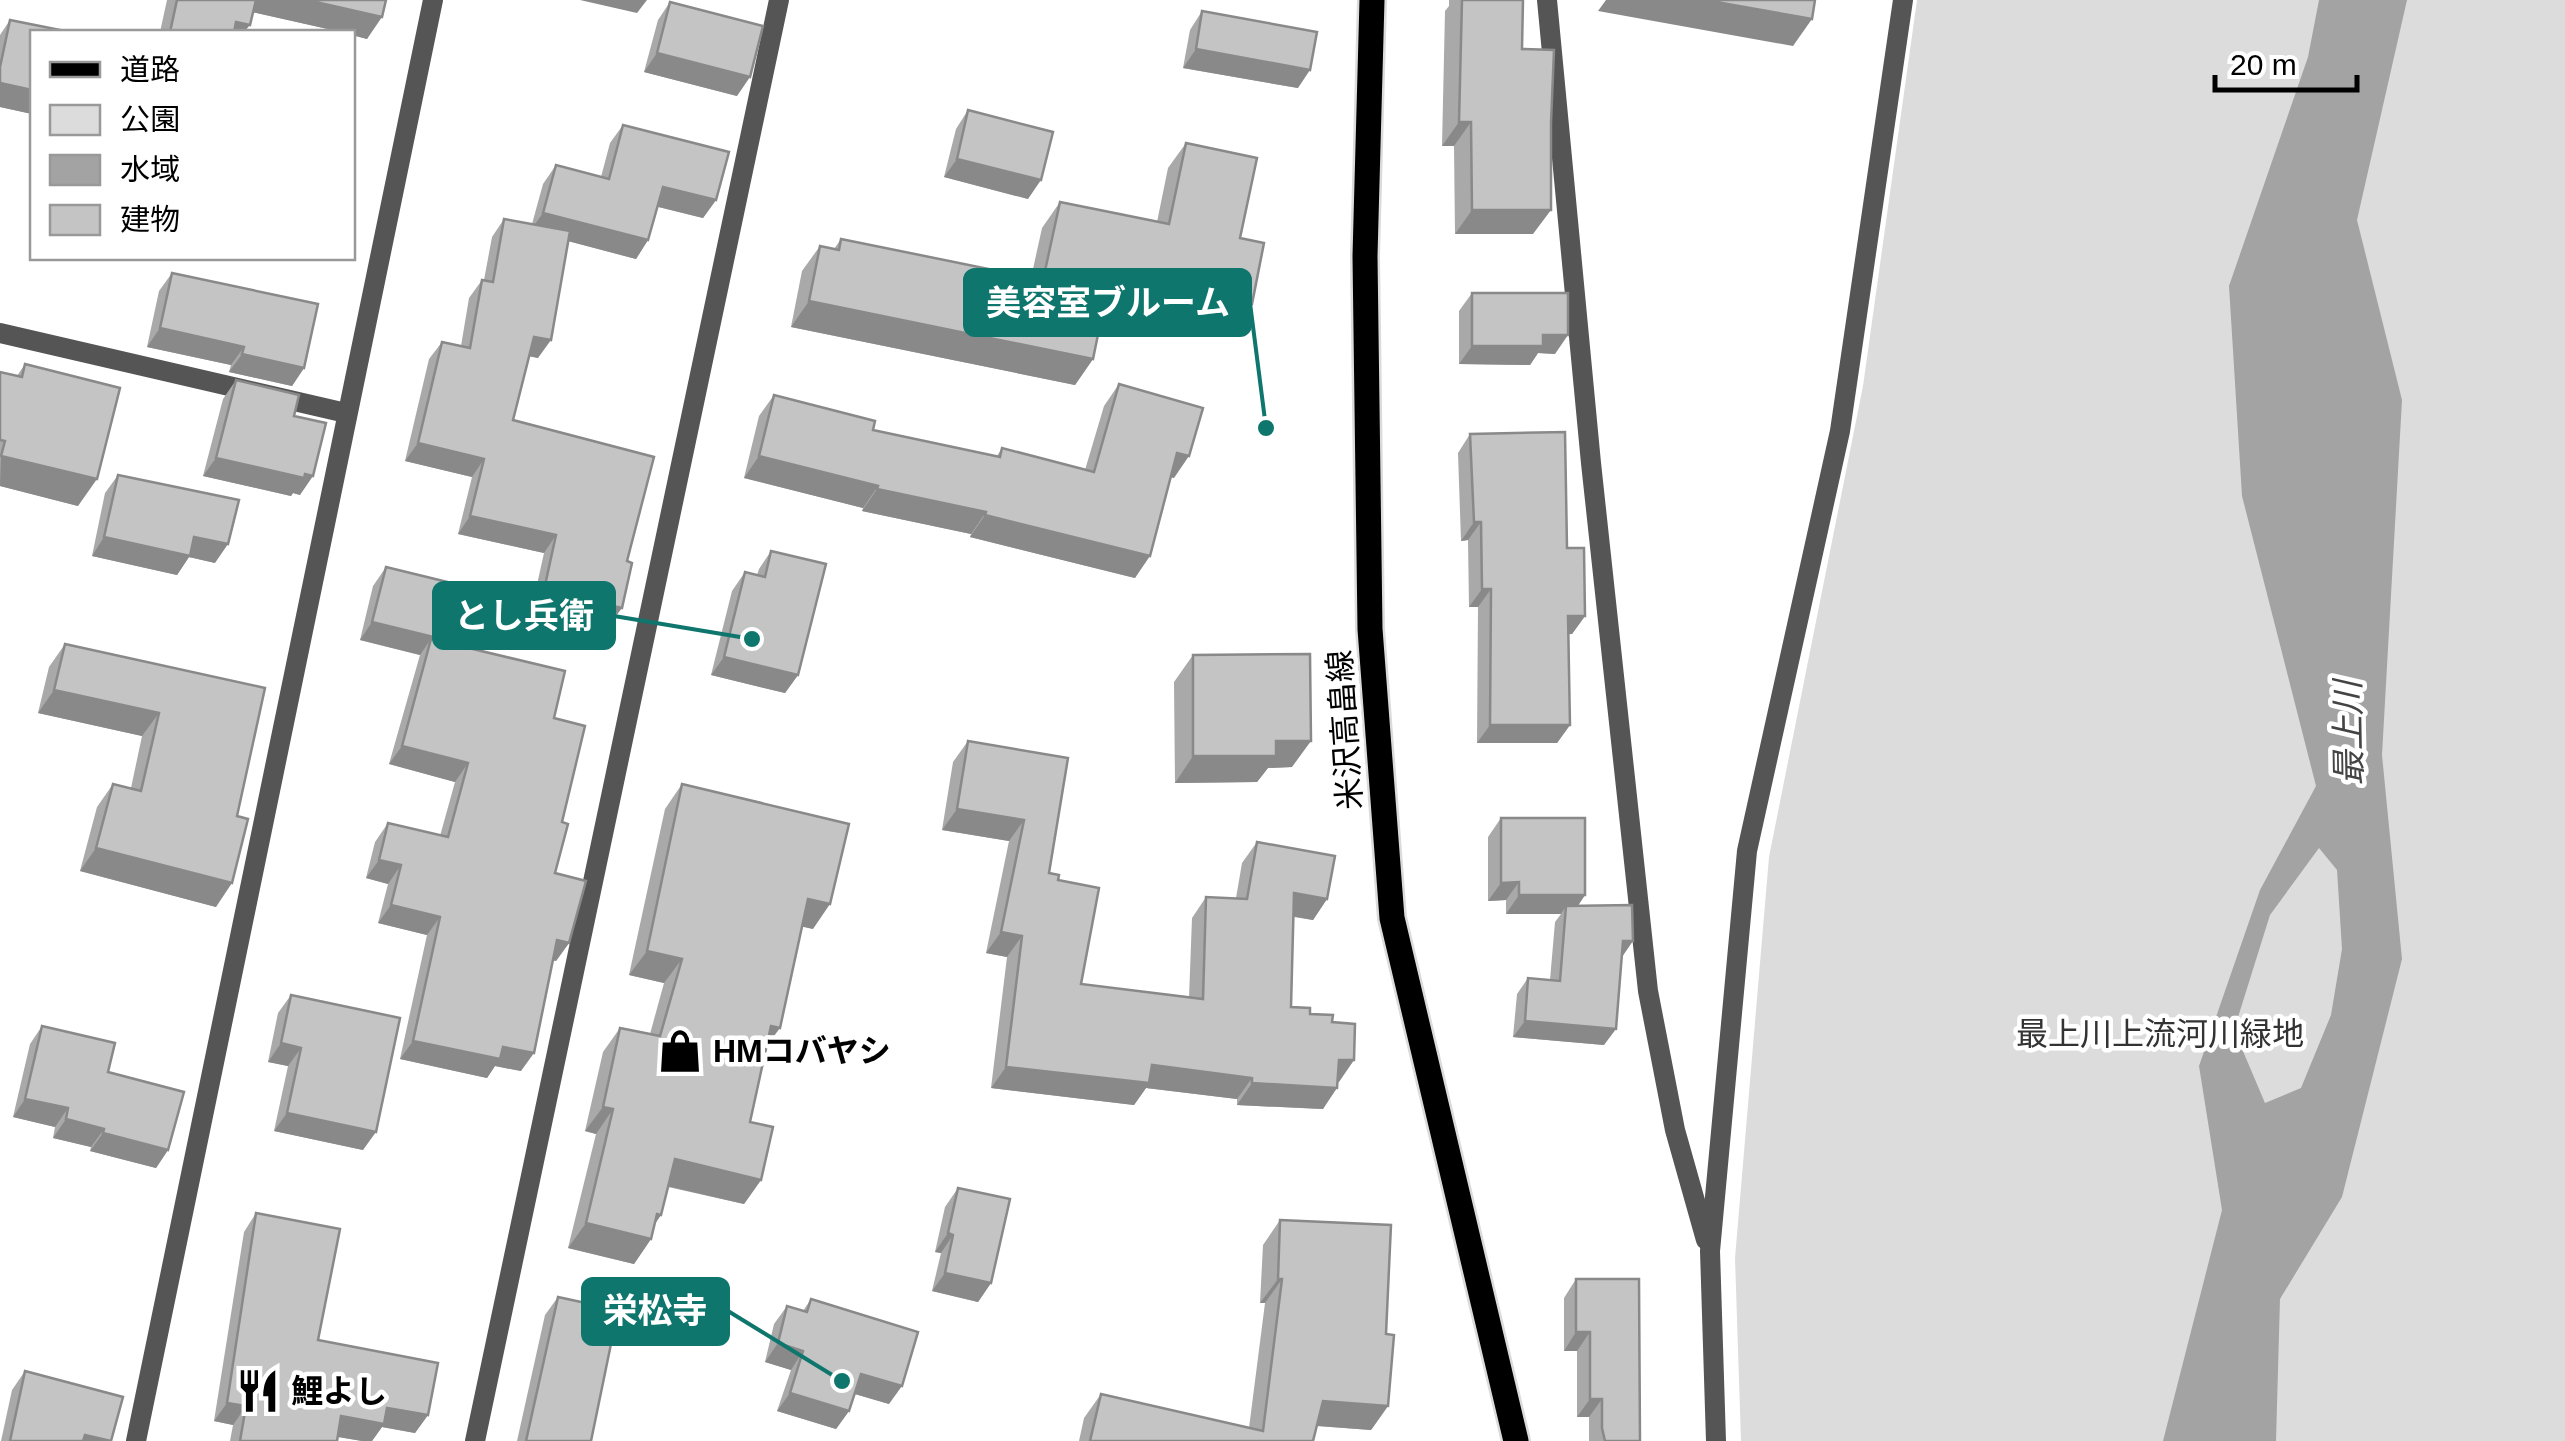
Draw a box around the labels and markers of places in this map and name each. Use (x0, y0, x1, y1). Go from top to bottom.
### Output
callout: 美容室ブルーム (965, 270, 1250, 335)
callout: とし兵衛 (434, 583, 614, 648)
shop icon: HMコバヤシ (656, 1027, 704, 1075)
place label: HMコバヤシ (713, 1033, 891, 1069)
callout: 栄松寺 (583, 1279, 728, 1344)
restaurant icon: 鯉よし (234, 1367, 282, 1415)
place label: 鯉よし (291, 1373, 387, 1409)

